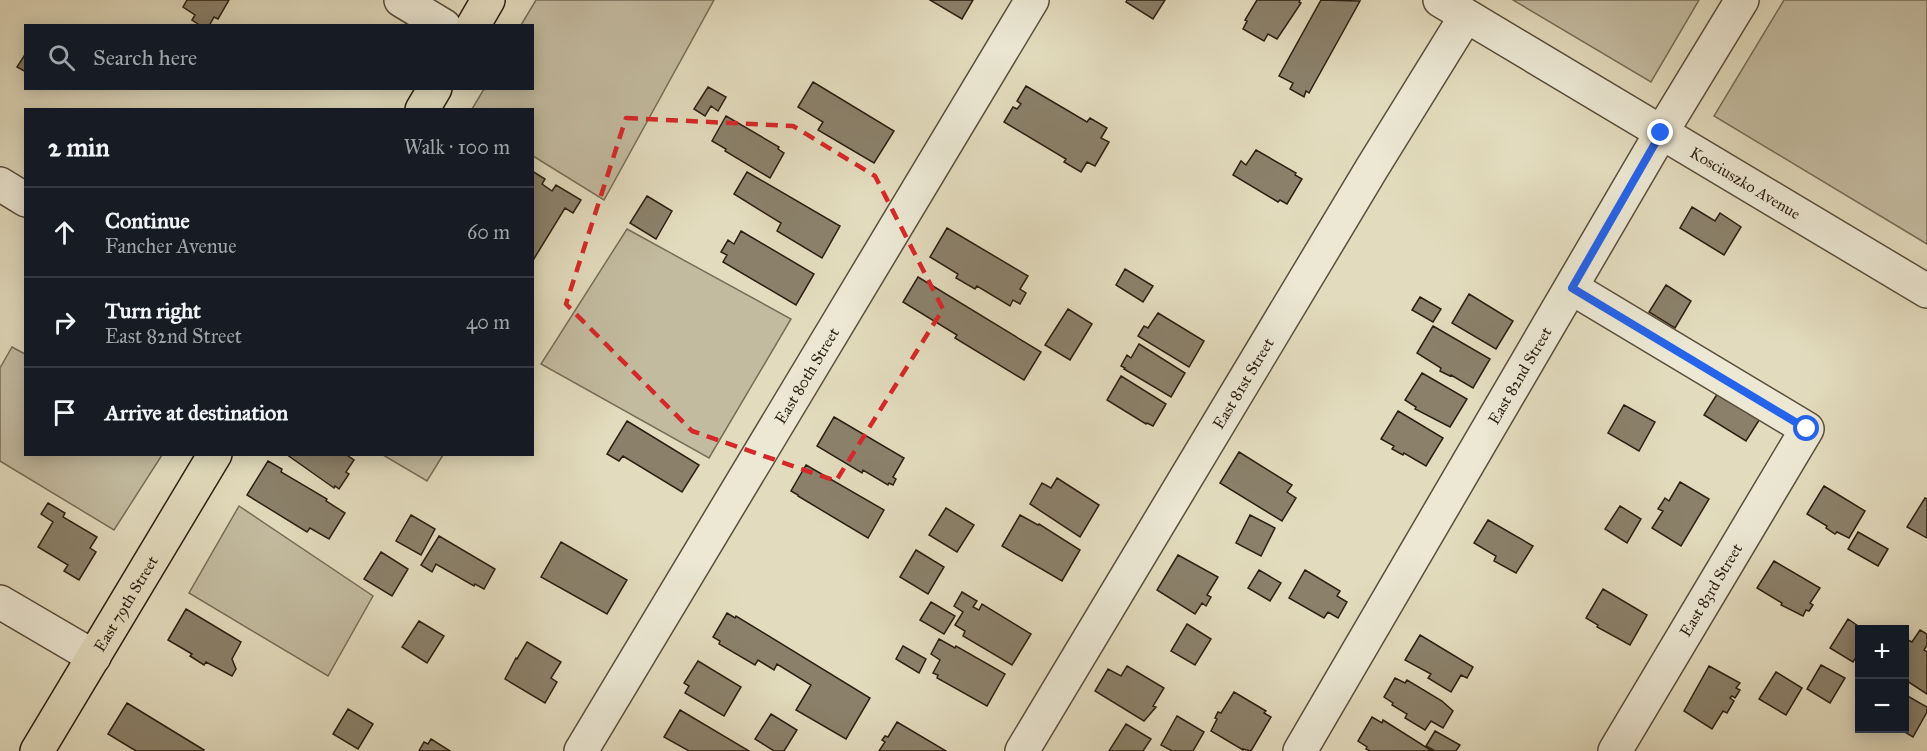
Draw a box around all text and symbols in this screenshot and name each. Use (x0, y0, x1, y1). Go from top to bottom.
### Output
search box (24, 24, 534, 90)
icon: search (45, 41, 78, 74)
text: Search here (93, 44, 197, 71)
route end (1647, 119, 1673, 145)
text: 2 min (48, 131, 109, 163)
text: Walk · 100 m (404, 135, 510, 159)
street label: Kosciuszko Avenue (1687, 142, 1804, 223)
text: Continue (105, 207, 190, 234)
icon: ahead (48, 216, 81, 249)
text: 60 m (467, 220, 510, 244)
text: Fancher Avenue (105, 234, 237, 258)
text: Turn right (105, 297, 201, 324)
icon: right (48, 306, 81, 339)
text: 40 m (466, 310, 510, 334)
street label: East 82nd Street (1484, 323, 1555, 427)
text: East 82nd Street (105, 324, 242, 348)
street label: East 80th Street (770, 324, 843, 427)
street label: East 81st Street (1208, 334, 1278, 432)
icon: arrive (48, 396, 81, 429)
text: Arrive at destination (105, 399, 288, 426)
route start (1793, 415, 1819, 441)
street label: East 83rd Street (1676, 540, 1746, 640)
street label: East 79th Street (89, 552, 162, 655)
map controls (1855, 625, 1909, 733)
button: + (1855, 625, 1909, 679)
button: − (1855, 679, 1909, 733)

